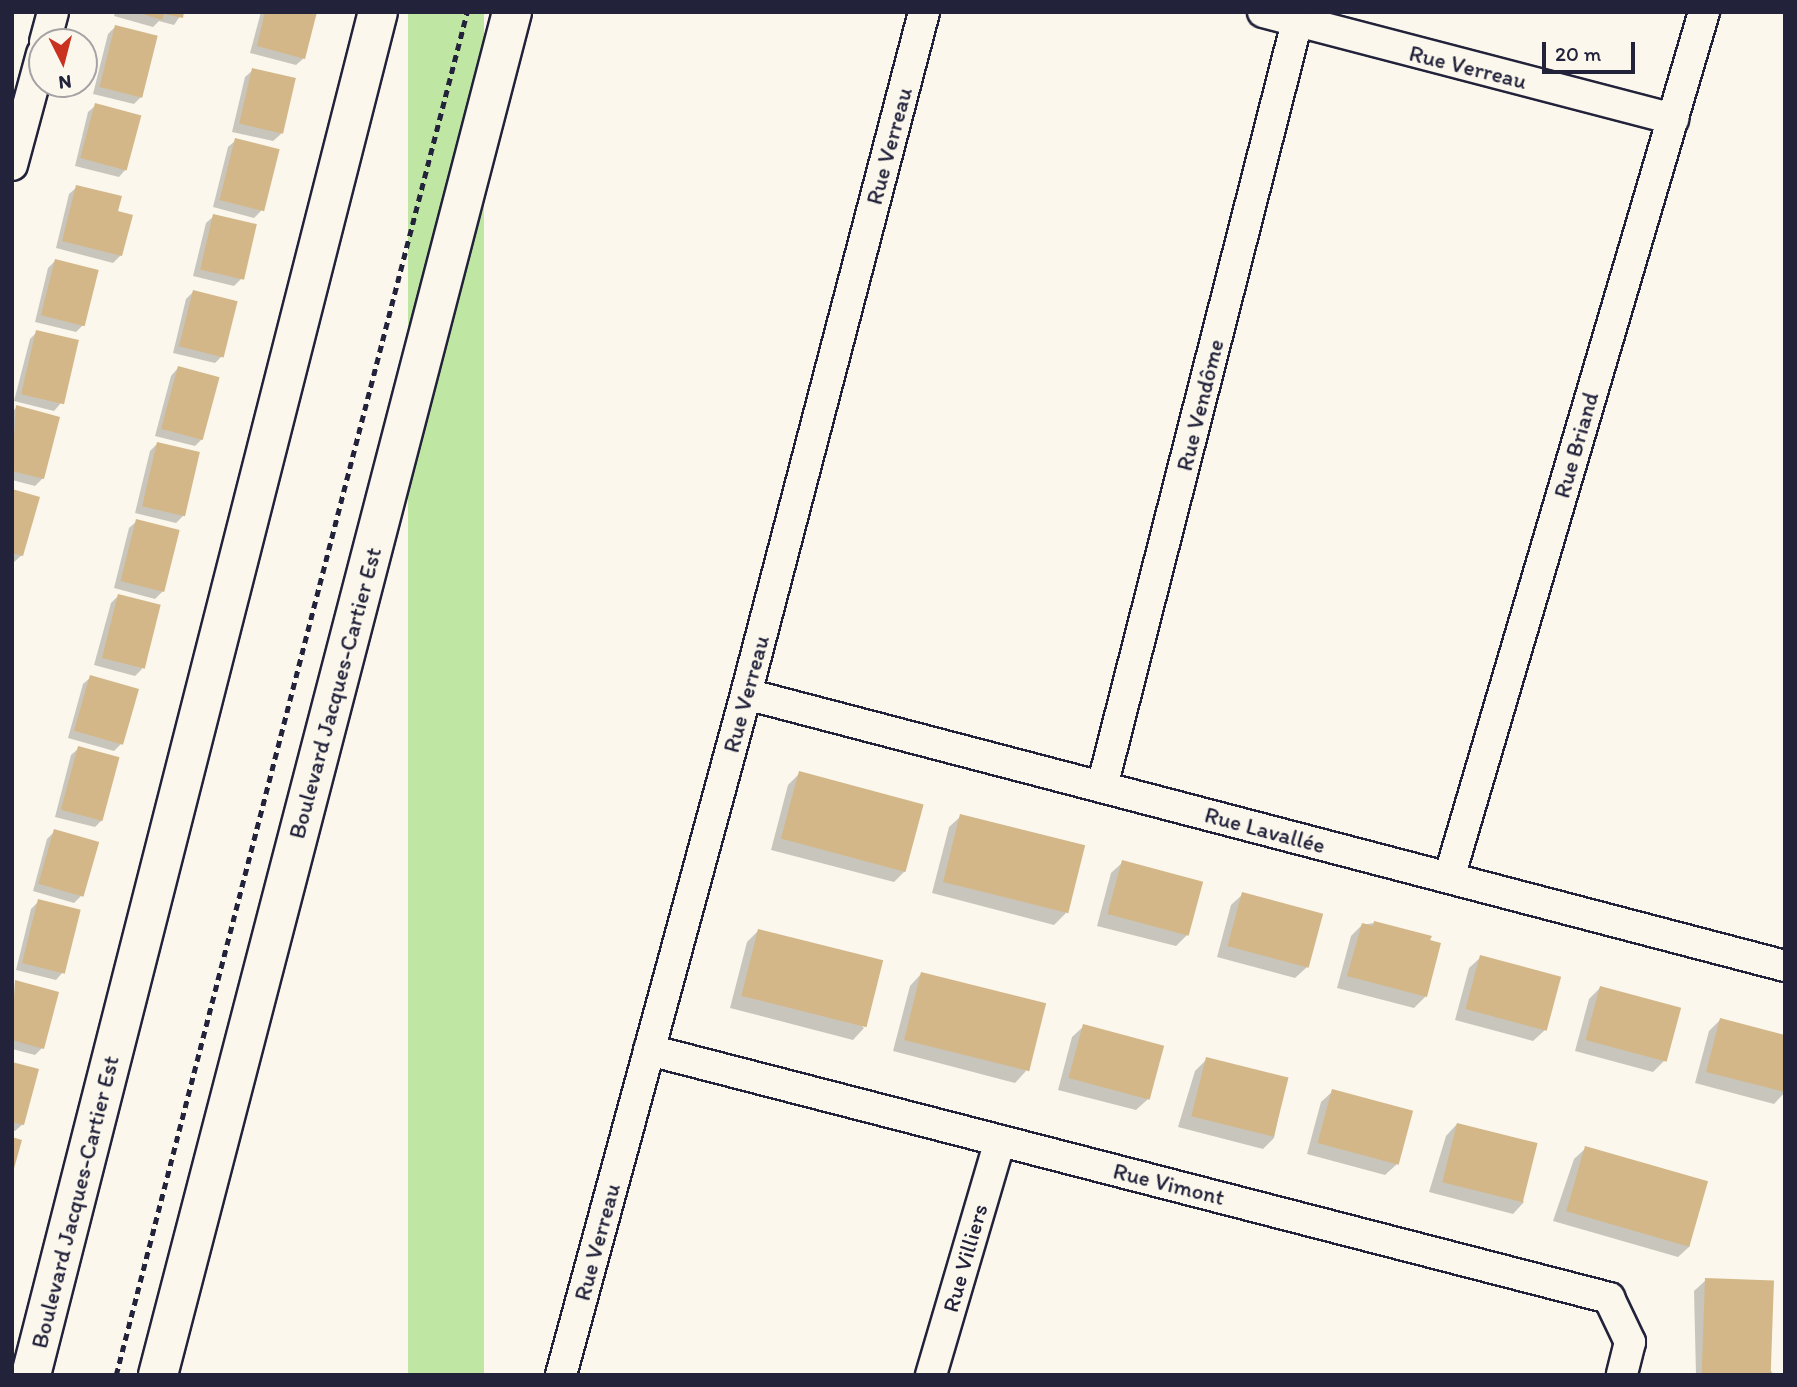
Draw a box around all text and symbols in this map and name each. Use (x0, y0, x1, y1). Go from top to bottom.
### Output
north arrow (28, 28, 98, 98)
scale bar (1545, 28, 1638, 72)
street label: Rue Verreau (1407, 39, 1529, 95)
text: 20 m (1555, 41, 1601, 66)
text: N (57, 70, 73, 94)
street label: Rue Verreau (860, 85, 918, 207)
street label: Rue Vendôme (1170, 337, 1230, 473)
street label: Rue Briand (1548, 389, 1604, 501)
street label: Boulevard Jacques-Cartier Est (283, 543, 387, 843)
street label: Rue Verreau (717, 633, 775, 755)
street label: Rue Lavallée (1202, 801, 1328, 859)
street label: Boulevard Jacques-Cartier Est (25, 1052, 125, 1352)
street label: Rue Vimont (1110, 1157, 1228, 1211)
street label: Rue Verreau (568, 1181, 626, 1303)
street label: Rue Villiers (936, 1201, 994, 1315)

